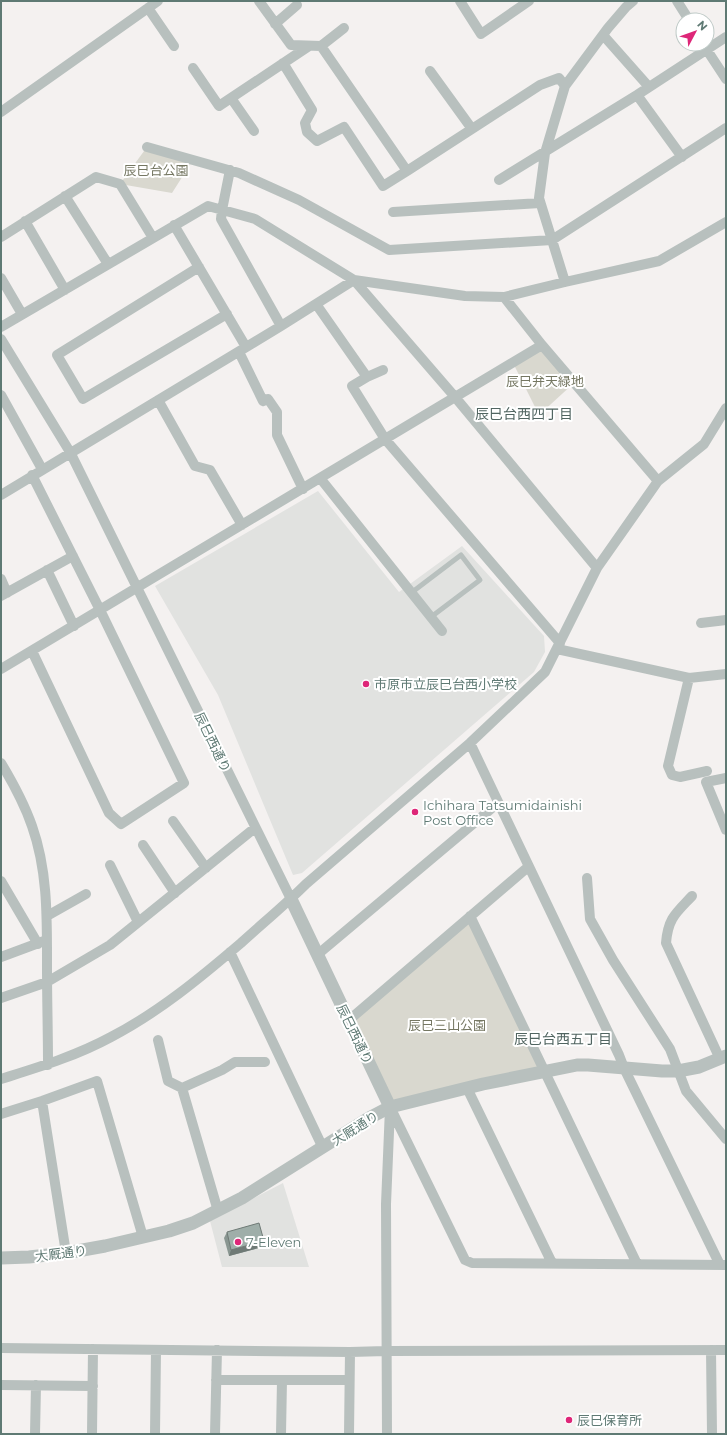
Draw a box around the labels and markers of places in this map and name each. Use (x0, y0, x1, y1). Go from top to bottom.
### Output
place label: 市原市立辰巳台西小学校 (374, 676, 517, 692)
marker: 市原市立辰巳台西小学校 (361, 679, 371, 689)
place label: Ichihara Tatsumidainishi Post Office (423, 797, 582, 828)
marker: Ichihara Tatsumidainishi Post Office (410, 807, 420, 817)
place label: 7-Eleven (246, 1234, 301, 1250)
marker: 7-Eleven (233, 1237, 243, 1247)
place label: 辰巳保育所 (577, 1412, 642, 1428)
marker: 辰巳保育所 (564, 1415, 574, 1425)

